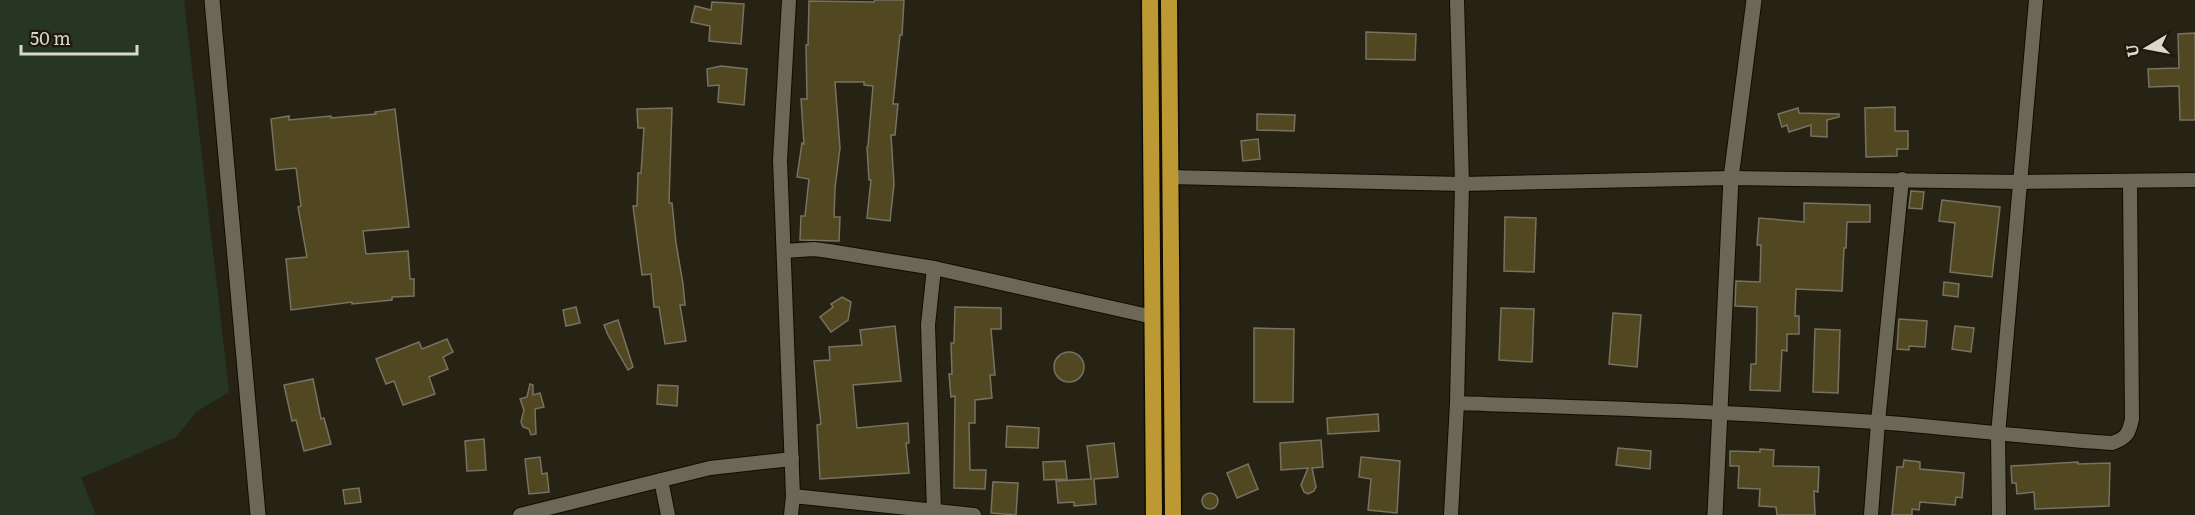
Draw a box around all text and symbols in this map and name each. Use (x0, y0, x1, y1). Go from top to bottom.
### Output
scale bar (21, 18, 136, 56)
north arrow (2117, 18, 2177, 78)
text: 50 m (30, 24, 71, 51)
text: U (2118, 42, 2144, 59)

